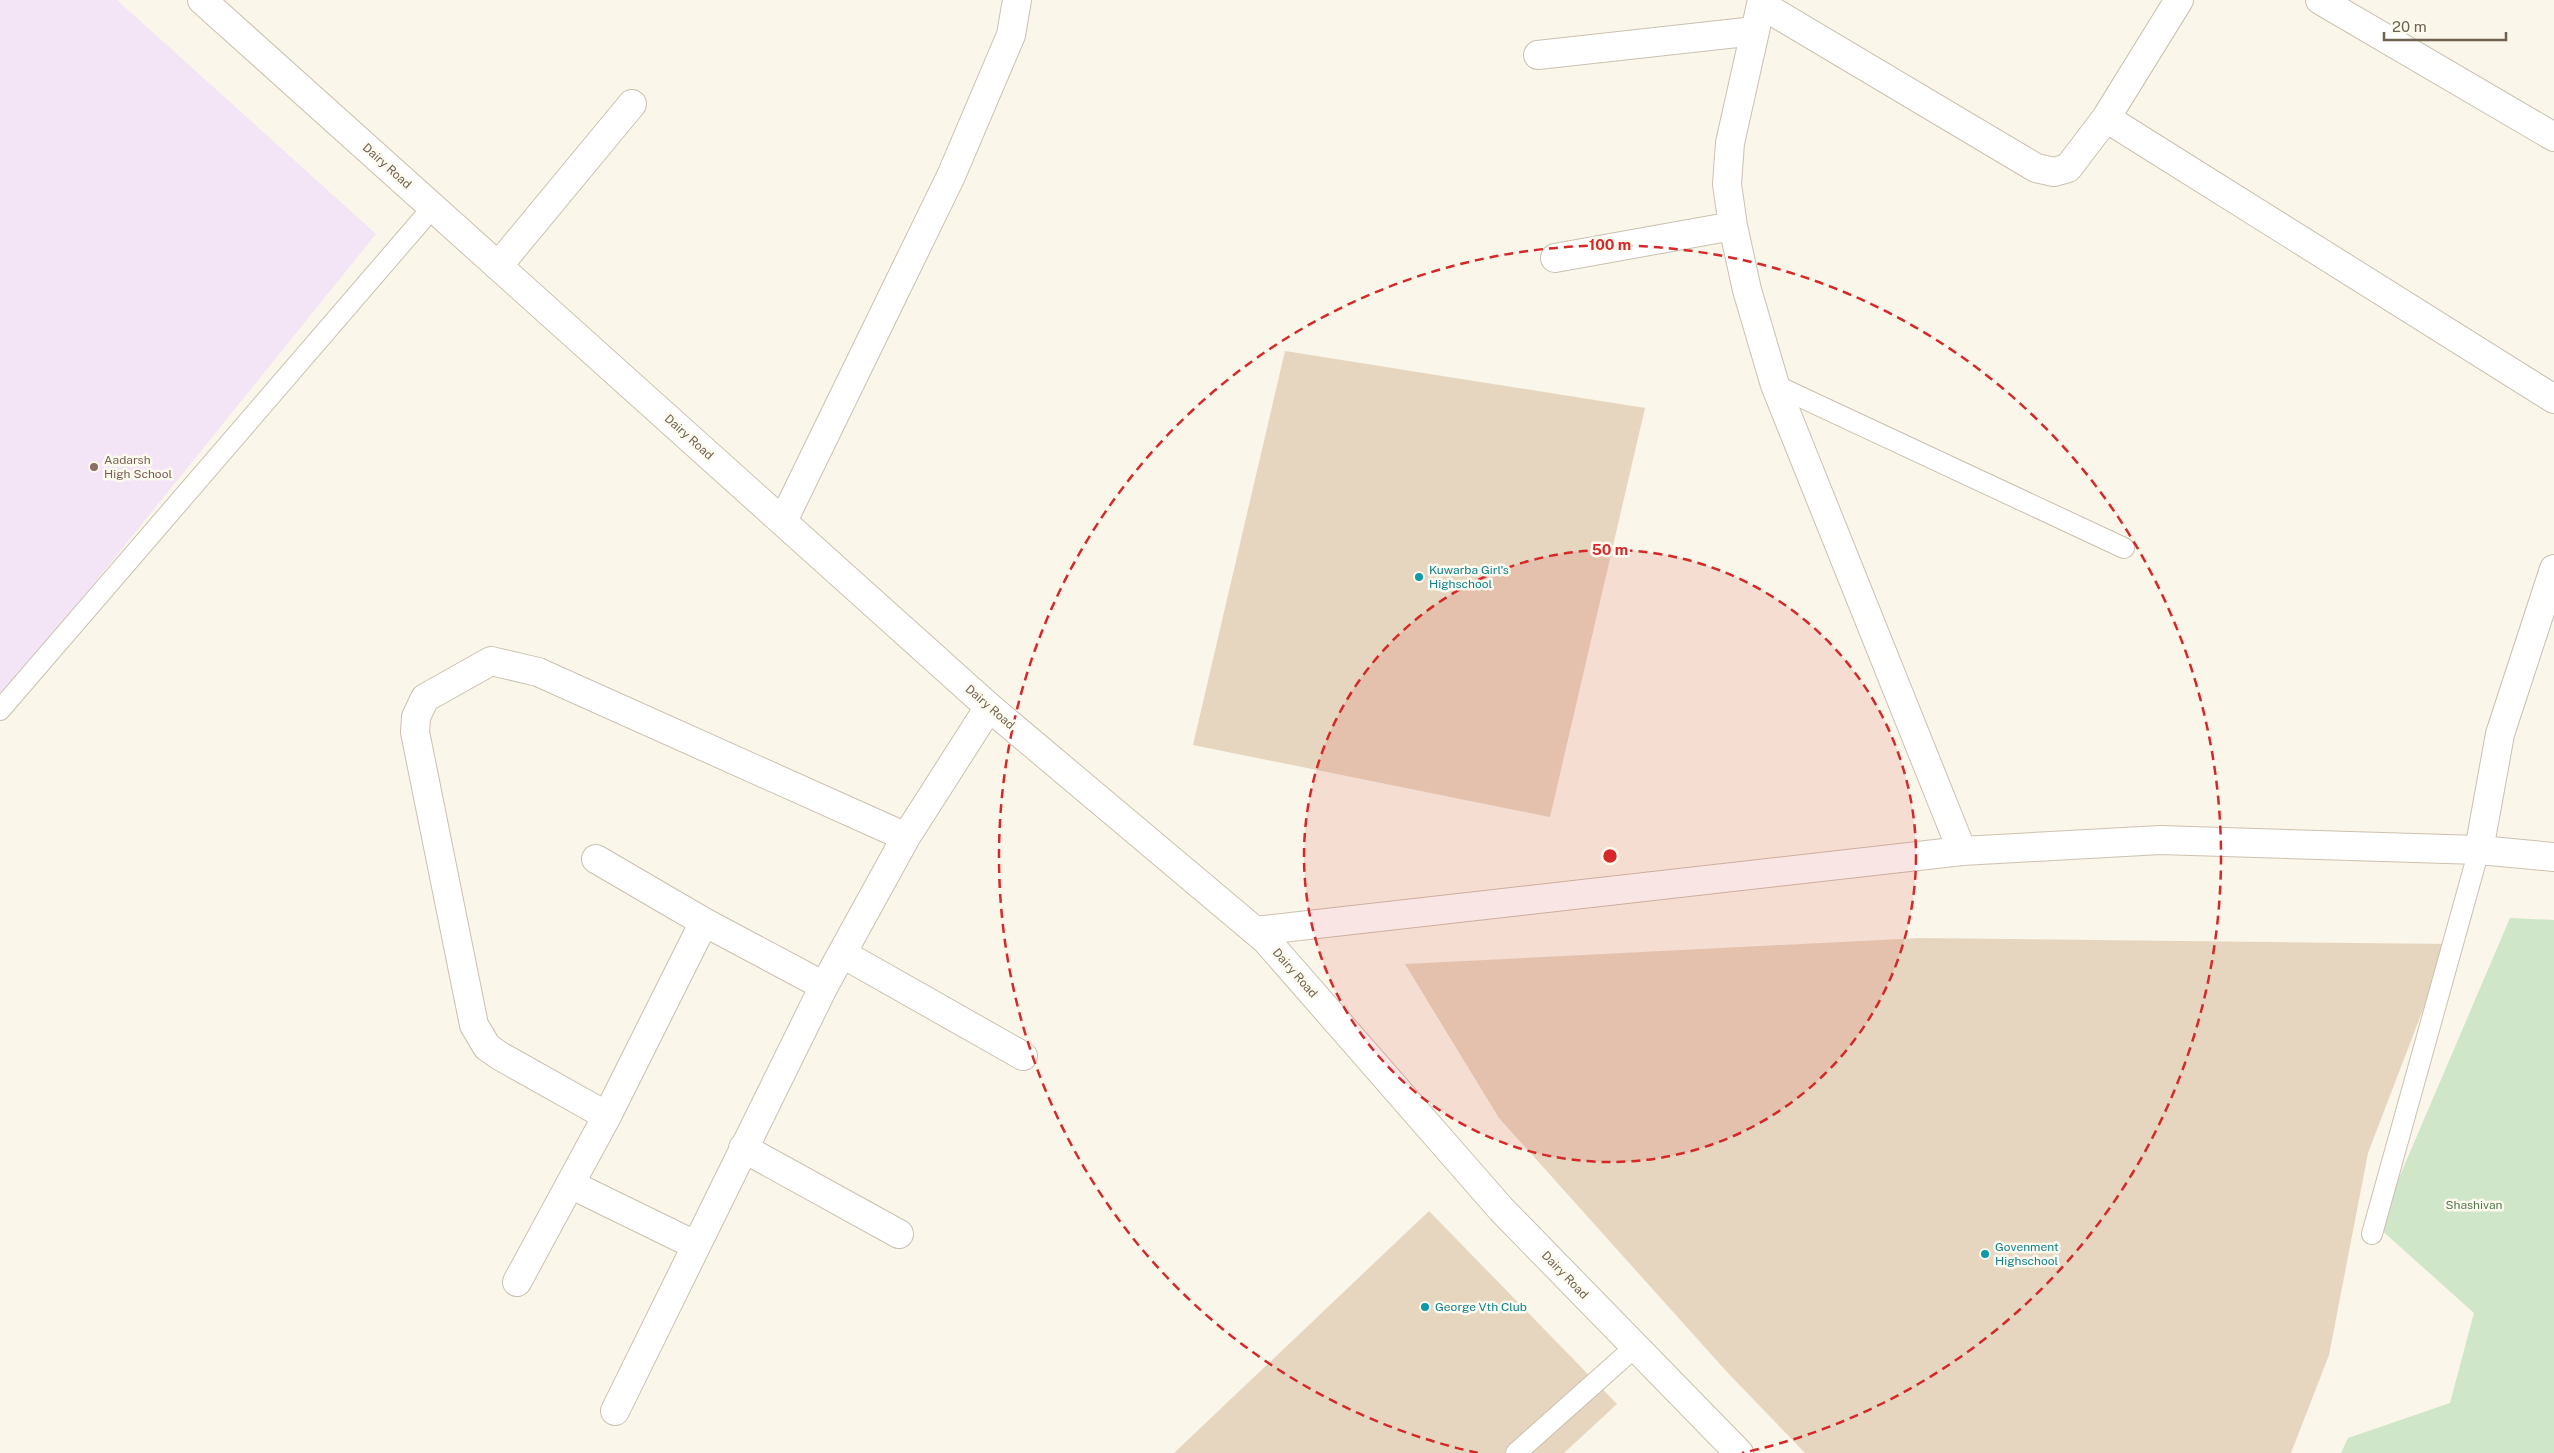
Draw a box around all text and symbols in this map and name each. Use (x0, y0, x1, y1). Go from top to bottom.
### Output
scale bar (2384, 10, 2506, 42)
text: 20 m (2392, 18, 2427, 35)
street label: Dairy Road (360, 141, 414, 191)
text: 100 m (1589, 236, 1631, 253)
street label: Dairy Road (662, 412, 716, 462)
place label: Aadarsh High School (104, 453, 172, 481)
marker: Aadarsh High School (88, 461, 100, 473)
text: 50 m (1592, 541, 1628, 558)
place label: Kuwarba Girl's Highschool (1429, 563, 1509, 591)
marker: Kuwarba Girl's Highschool (1413, 571, 1425, 583)
street label: Dairy Road (963, 682, 1017, 732)
centre of rings (1601, 847, 1619, 865)
street label: Dairy Road (1270, 946, 1320, 1000)
park label: Shashivan (2446, 1198, 2503, 1212)
place label: Govenment Highschool (1995, 1240, 2059, 1268)
street label: Dairy Road (1539, 1248, 1591, 1302)
marker: Govenment Highschool (1979, 1248, 1991, 1260)
place label: George Vth Club (1435, 1300, 1527, 1314)
marker: George Vth Club (1419, 1301, 1431, 1313)

